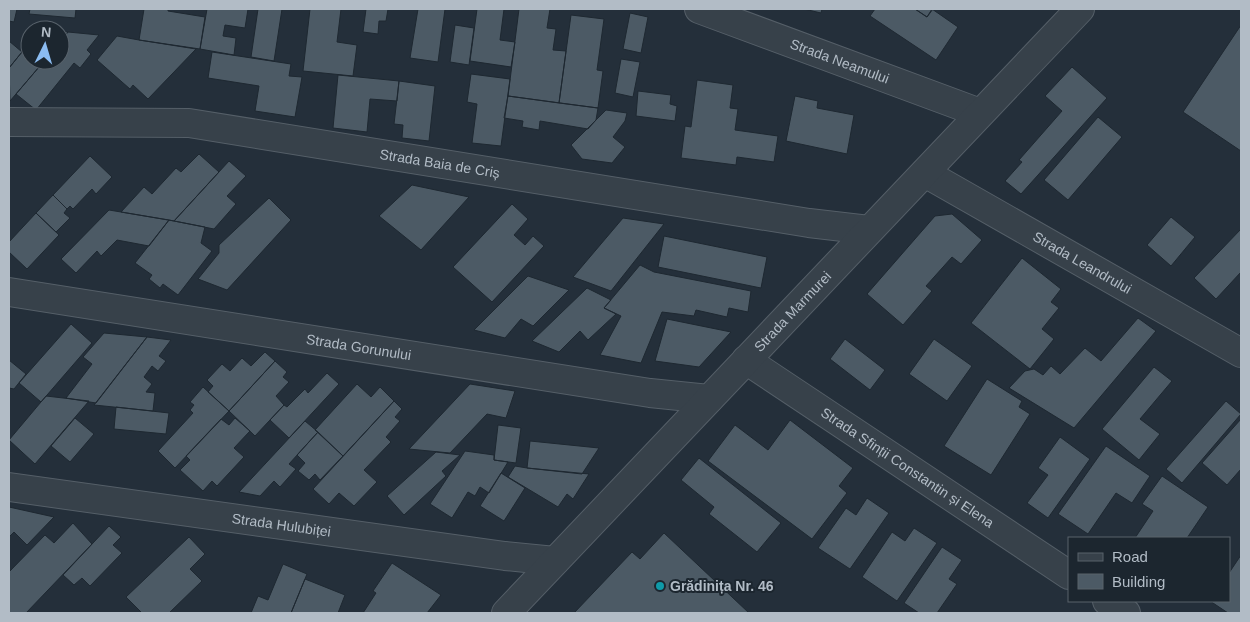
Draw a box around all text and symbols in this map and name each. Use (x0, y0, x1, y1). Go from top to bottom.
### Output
north arrow (20, 20, 70, 70)
text: N (40, 24, 52, 40)
street label: Strada Neamului (788, 35, 891, 87)
street label: Strada Baia de Criș (378, 146, 501, 181)
street label: Strada Leandrului (1030, 228, 1134, 297)
street label: Strada Marmurei (751, 268, 834, 355)
street label: Strada Gorunului (305, 331, 412, 363)
street label: Strada Sfinții Constantin și Elena (818, 404, 997, 531)
street label: Strada Hulubiței (231, 510, 332, 540)
legend (1068, 537, 1230, 602)
text: Road (1112, 548, 1148, 565)
text: Building (1112, 573, 1165, 590)
place label: Grădinița Nr. 46 (670, 578, 774, 594)
marker: Grădinița Nr. 46 (654, 580, 666, 592)

